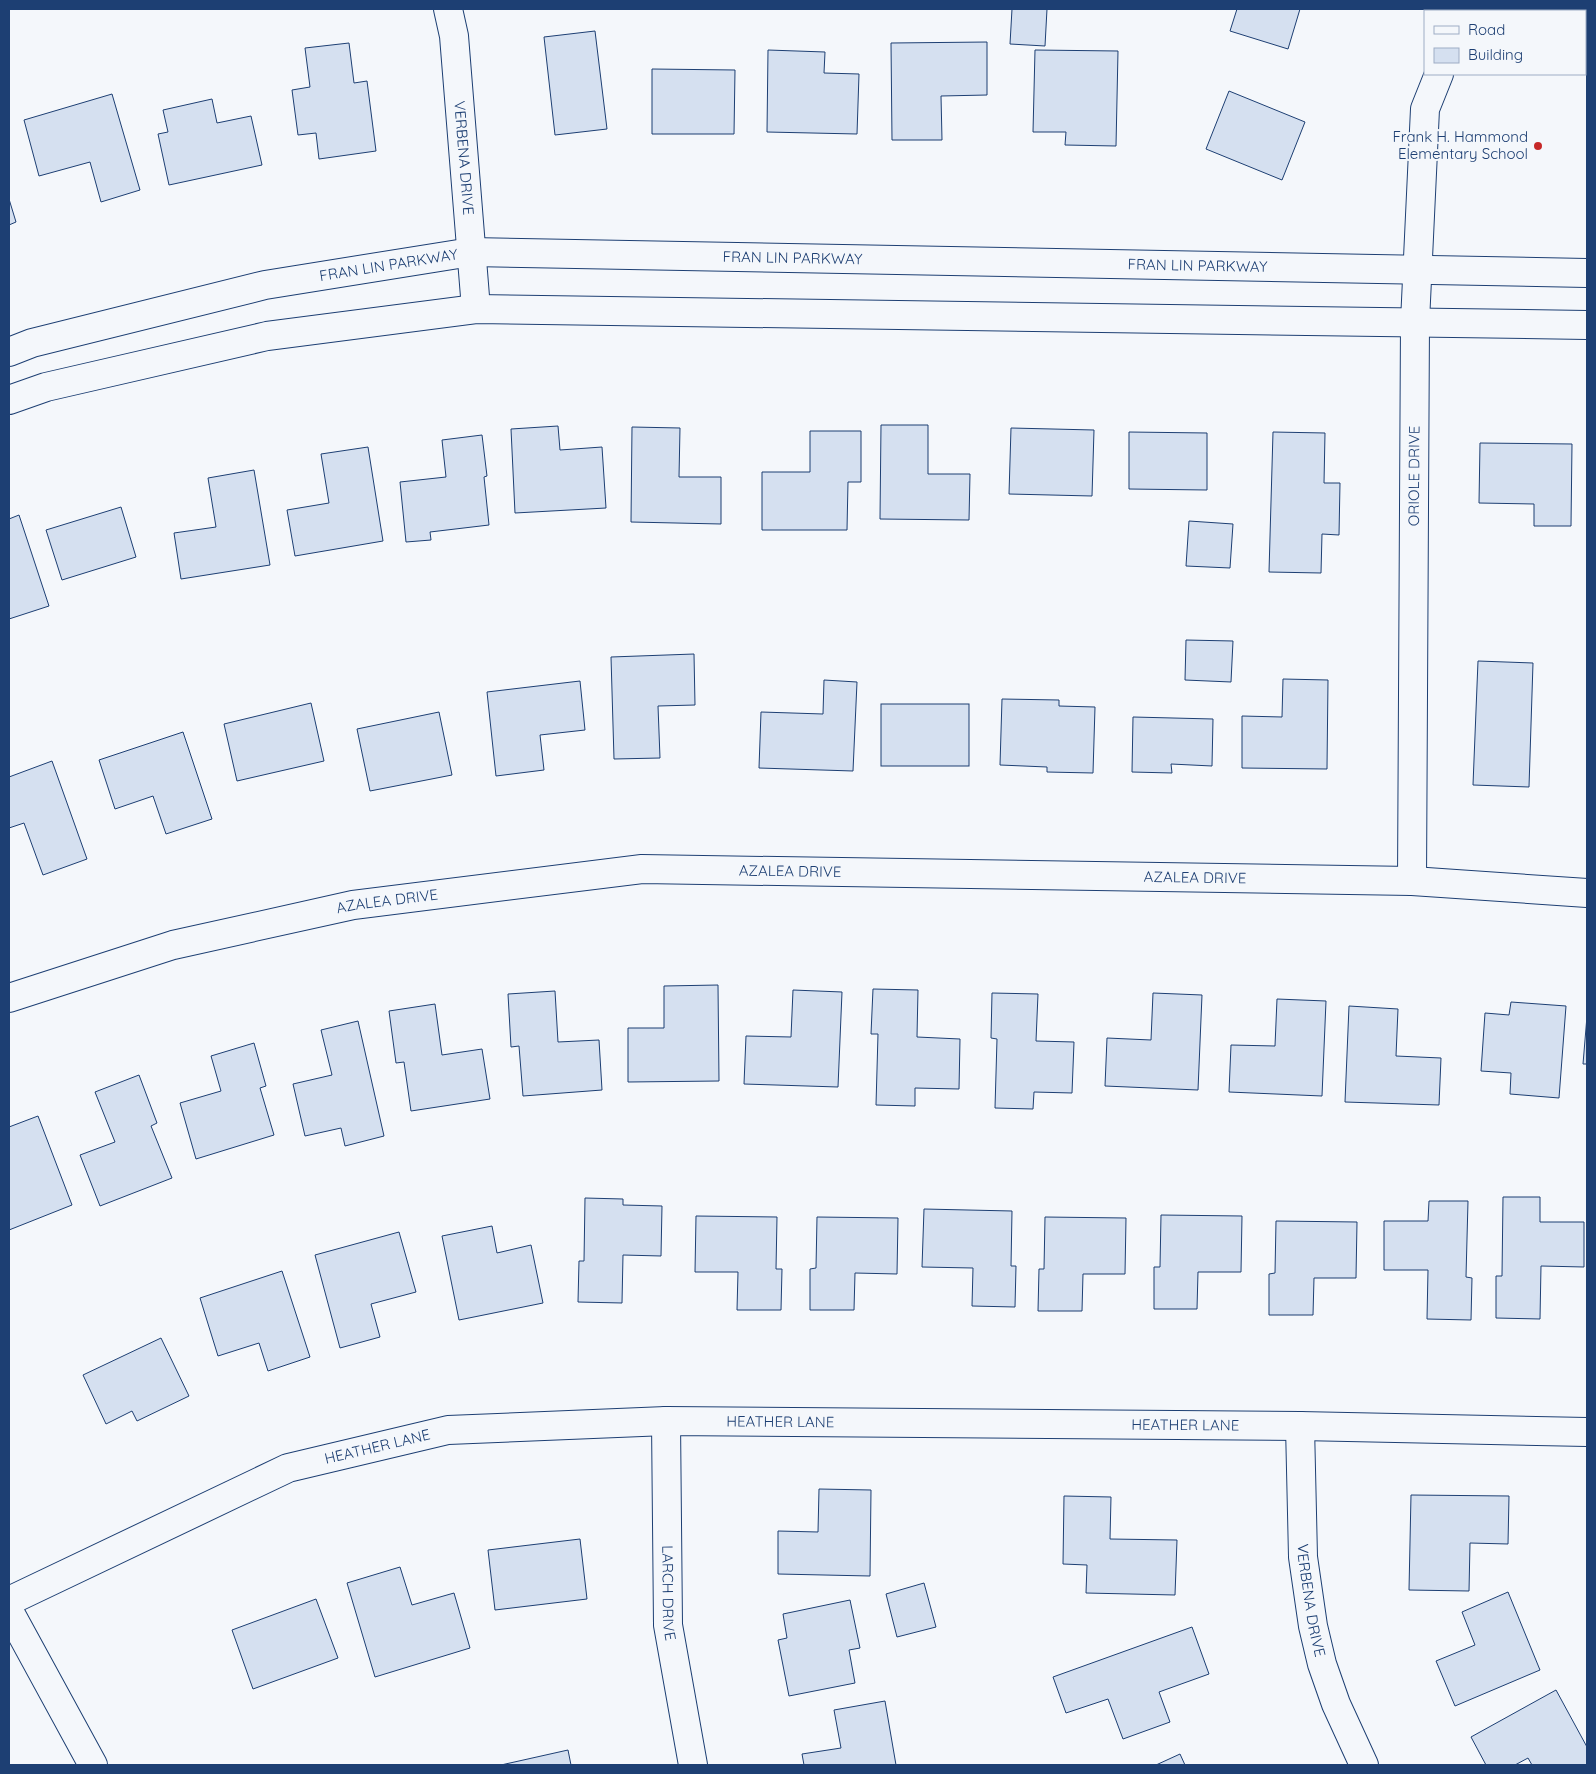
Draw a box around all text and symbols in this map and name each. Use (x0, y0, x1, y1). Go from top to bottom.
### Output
legend (1424, 10, 1586, 75)
text: Road (1468, 20, 1505, 39)
text: Building (1468, 45, 1523, 64)
street label: VERBENA DRIVE (450, 100, 478, 216)
place label: Frank H. Hammond Elementary School (1392, 127, 1528, 163)
marker: Frank H. Hammond Elementary School (1532, 140, 1544, 152)
street label: FRAN LIN PARKWAY (318, 244, 460, 285)
street label: FRAN LIN PARKWAY (722, 247, 863, 268)
street label: FRAN LIN PARKWAY (1127, 254, 1268, 276)
street label: ORIOLE DRIVE (1404, 426, 1423, 526)
street label: AZALEA DRIVE (739, 861, 841, 881)
street label: AZALEA DRIVE (1144, 867, 1246, 887)
street label: AZALEA DRIVE (334, 885, 439, 917)
street label: HEATHER LANE (726, 1411, 834, 1431)
street label: HEATHER LANE (1131, 1415, 1239, 1435)
street label: HEATHER LANE (323, 1425, 432, 1468)
street label: VERBENA DRIVE (1294, 1543, 1330, 1659)
street label: LARCH DRIVE (658, 1545, 681, 1642)

